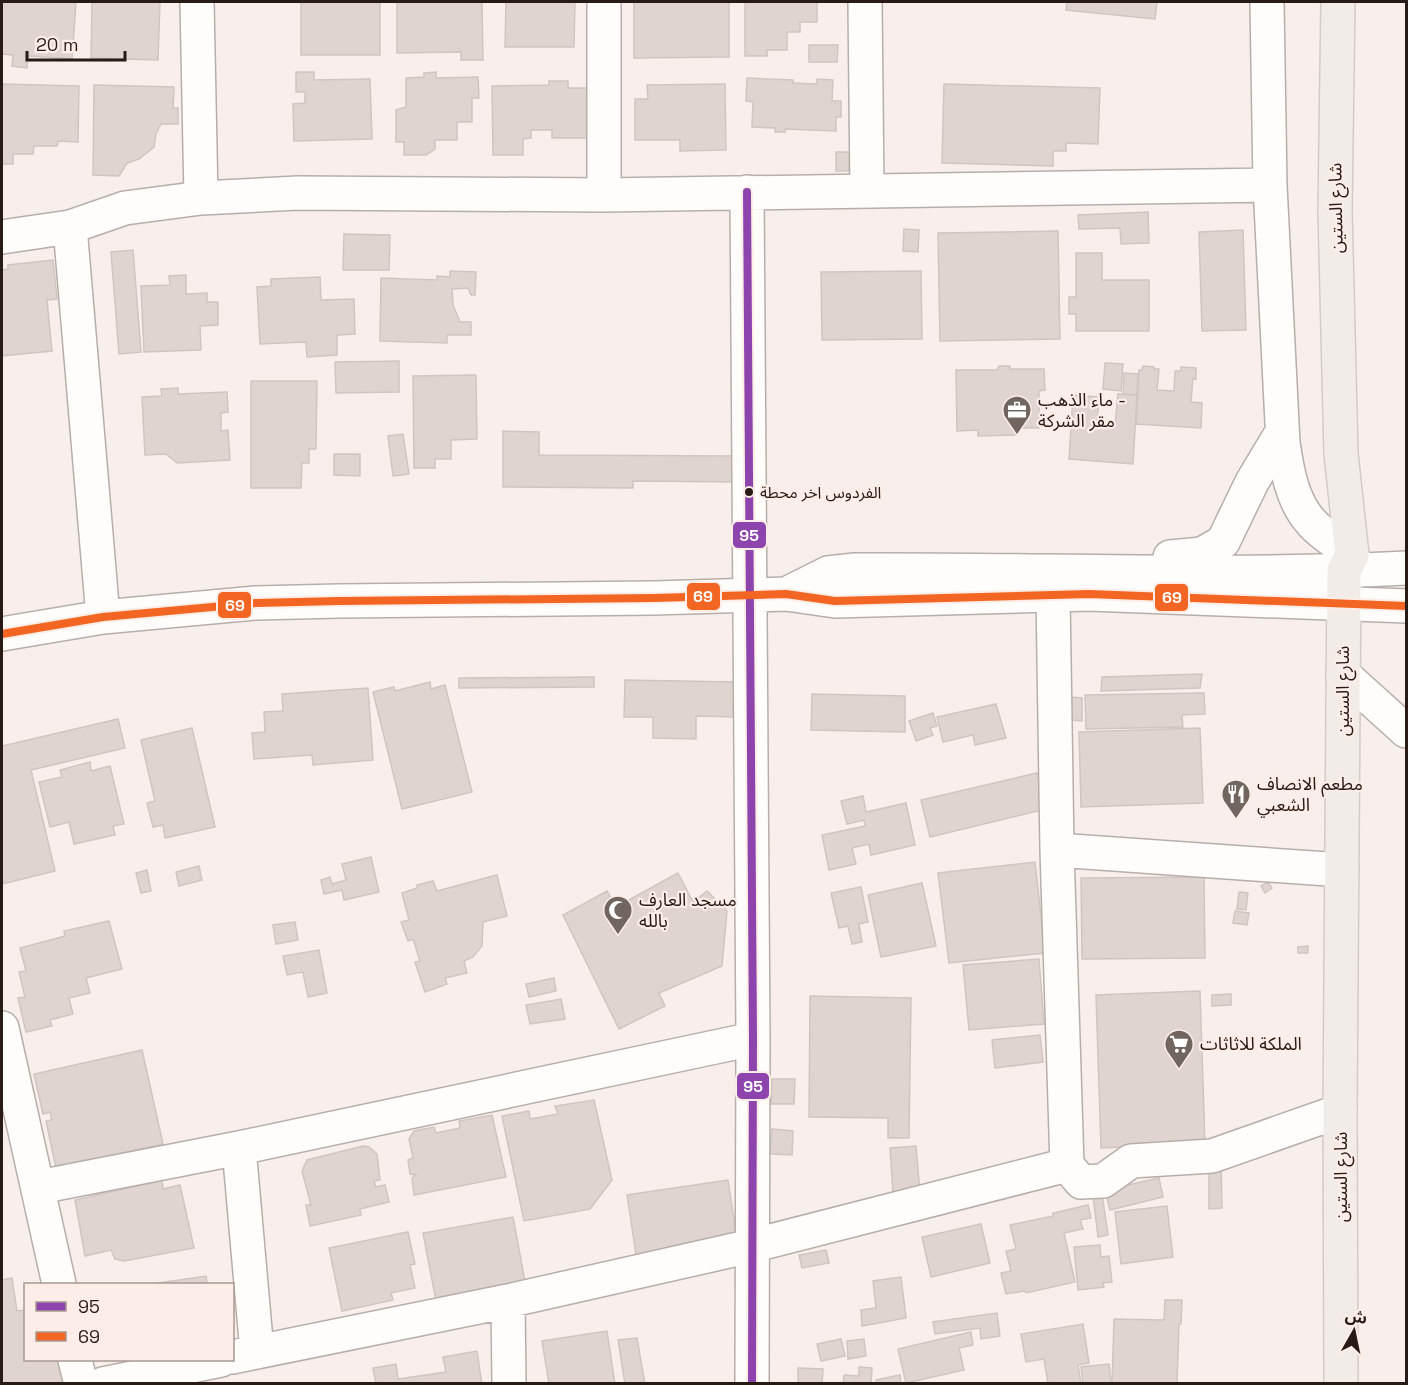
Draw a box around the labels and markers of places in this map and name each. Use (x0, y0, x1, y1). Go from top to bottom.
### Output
place label: ماء الذهب - مقر الشركة (1038, 388, 1126, 432)
office icon: ماء الذهب - مقر الشركة (1001, 394, 1033, 436)
place label: الفردوس اخر محطة (760, 482, 881, 503)
marker: الفردوس اخر محطة (743, 486, 755, 498)
place label: مطعم الانصاف الشعبي (1257, 772, 1363, 818)
restaurant icon: مطعم الانصاف الشعبي (1220, 778, 1252, 820)
place label: مسجد العارف بالله (639, 888, 737, 932)
mosque icon: مسجد العارف بالله (602, 894, 634, 936)
supermarket icon: الملكة للاثاثات (1163, 1028, 1195, 1070)
place label: الملكة للاثاثات (1200, 1032, 1302, 1055)

